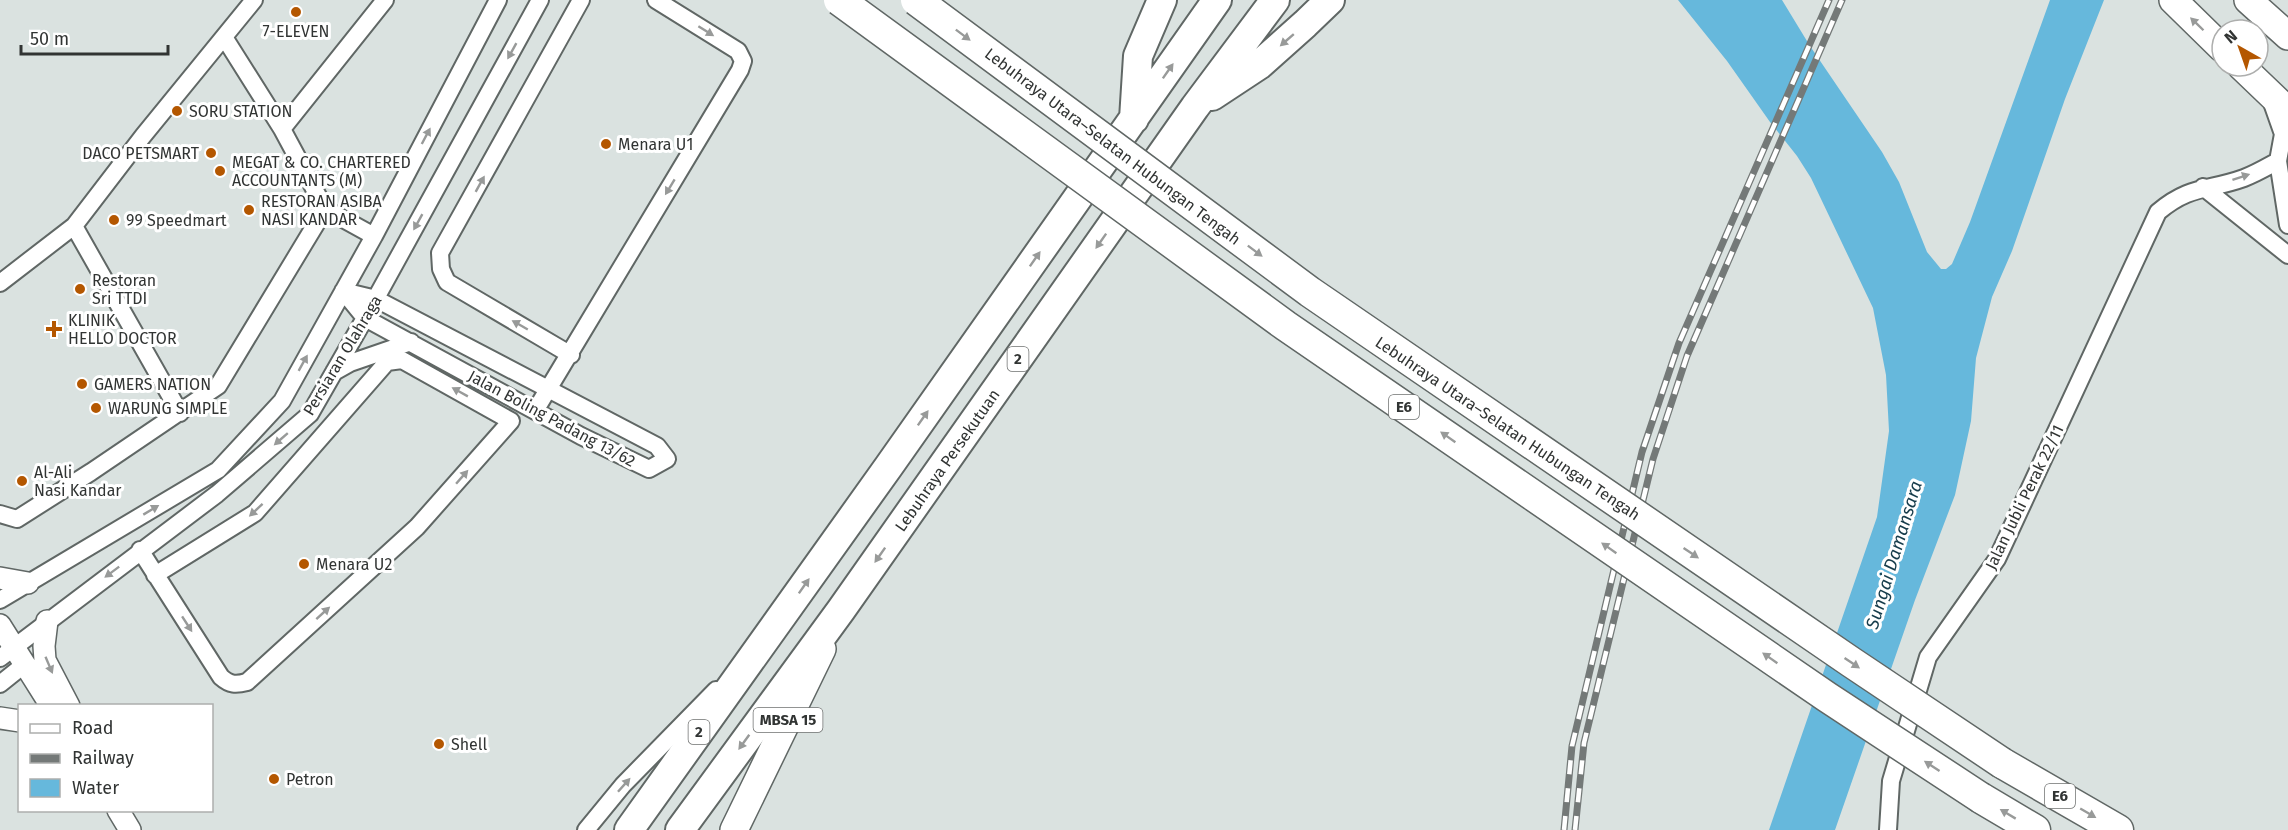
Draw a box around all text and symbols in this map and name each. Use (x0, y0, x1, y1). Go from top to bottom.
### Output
marker: 7-ELEVEN (289, 5, 303, 19)
one-way arrow (2191, 17, 2205, 31)
scale bar (21, 18, 168, 56)
north arrow (2210, 18, 2270, 78)
place label: 7-ELEVEN (262, 22, 330, 41)
one-way arrow (698, 25, 714, 36)
text: N (2221, 26, 2241, 48)
text: 50 m (30, 28, 69, 50)
one-way arrow (955, 29, 971, 41)
one-way arrow (1280, 33, 1295, 46)
one-way arrow (507, 43, 517, 60)
street label: Lebuhraya Utara–Selatan Hubungan Tengah (981, 44, 1244, 249)
one-way arrow (1162, 63, 1173, 79)
place label: SORU STATION (189, 102, 292, 121)
marker: SORU STATION (170, 104, 184, 118)
one-way arrow (421, 127, 431, 144)
place label: Menara U1 (618, 135, 693, 154)
marker: Menara U1 (599, 137, 613, 151)
place label: DACO PETSMART (82, 144, 200, 163)
marker: DACO PETSMART (204, 146, 218, 160)
place label: MEGAT & CO. CHARTERED ACCOUNTANTS (M) (232, 153, 411, 190)
marker: MEGAT & CO. CHARTERED ACCOUNTANTS (M) (213, 164, 227, 178)
one-way arrow (2232, 172, 2250, 182)
one-way arrow (474, 176, 485, 192)
one-way arrow (665, 179, 676, 195)
place label: RESTORAN ASIBA NASI KANDAR (261, 192, 383, 229)
marker: RESTORAN ASIBA NASI KANDAR (242, 203, 256, 217)
place label: 99 Speedmart (126, 211, 227, 230)
marker: 99 Speedmart (107, 213, 121, 227)
one-way arrow (413, 214, 423, 231)
one-way arrow (1096, 233, 1107, 249)
one-way arrow (1246, 245, 1262, 257)
one-way arrow (1029, 251, 1041, 266)
place label: Restoran Sri TTDI (92, 271, 156, 308)
marker: Restoran Sri TTDI (73, 282, 87, 296)
street label: Persiaran Olahraga (299, 292, 386, 419)
place label: KLINIK HELLO DOCTOR (68, 311, 177, 348)
marker: KLINIK HELLO DOCTOR (45, 320, 63, 338)
one-way arrow (511, 320, 528, 330)
street label: Lebuhraya Utara–Selatan Hubungan Tengah (1372, 332, 1644, 524)
road number: 2 (1008, 347, 1028, 371)
one-way arrow (298, 354, 308, 371)
street label: Jalan Boling Padang 13/62 (465, 366, 639, 471)
place label: GAMERS NATION (94, 375, 211, 394)
marker: GAMERS NATION (75, 377, 89, 391)
street label: Lebuhraya Persekutuan (891, 385, 1004, 535)
one-way arrow (451, 387, 468, 397)
road number: E6 (1389, 395, 1419, 419)
place label: WARUNG SIMPLE (108, 399, 228, 418)
marker: WARUNG SIMPLE (89, 401, 103, 415)
one-way arrow (917, 410, 929, 426)
street label: Jalan Jubli Perak 22/11 (1981, 422, 2068, 573)
one-way arrow (1441, 431, 1457, 443)
one-way arrow (273, 432, 289, 445)
place label: Al-Ali Nasi Kandar (34, 463, 122, 500)
one-way arrow (455, 469, 469, 484)
marker: Al-Ali Nasi Kandar (15, 474, 29, 488)
water label: Sungai Damansara (1861, 478, 1927, 633)
one-way arrow (250, 502, 264, 516)
one-way arrow (143, 505, 160, 515)
one-way arrow (1601, 543, 1617, 554)
one-way arrow (875, 547, 886, 563)
one-way arrow (1683, 547, 1699, 559)
place label: Menara U2 (316, 555, 392, 574)
marker: Menara U2 (297, 557, 311, 571)
one-way arrow (104, 566, 120, 578)
one-way arrow (798, 578, 810, 594)
one-way arrow (315, 607, 330, 620)
one-way arrow (181, 616, 192, 632)
one-way arrow (1762, 652, 1778, 664)
one-way arrow (44, 656, 54, 674)
one-way arrow (1844, 658, 1861, 669)
legend (18, 704, 213, 812)
road number: MBSA 15 (754, 708, 822, 732)
text: Road (72, 717, 114, 739)
road number: 2 (688, 720, 710, 744)
one-way arrow (738, 734, 750, 750)
place label: Shell (451, 735, 488, 754)
marker: Shell (432, 737, 446, 751)
text: Railway (72, 747, 134, 769)
one-way arrow (1924, 761, 1940, 772)
place label: Petron (286, 770, 334, 789)
marker: Petron (267, 772, 281, 786)
text: Water (72, 777, 119, 799)
one-way arrow (617, 778, 630, 793)
road number: E6 (2045, 784, 2075, 808)
one-way arrow (2080, 808, 2097, 818)
one-way arrow (1999, 809, 2016, 819)

